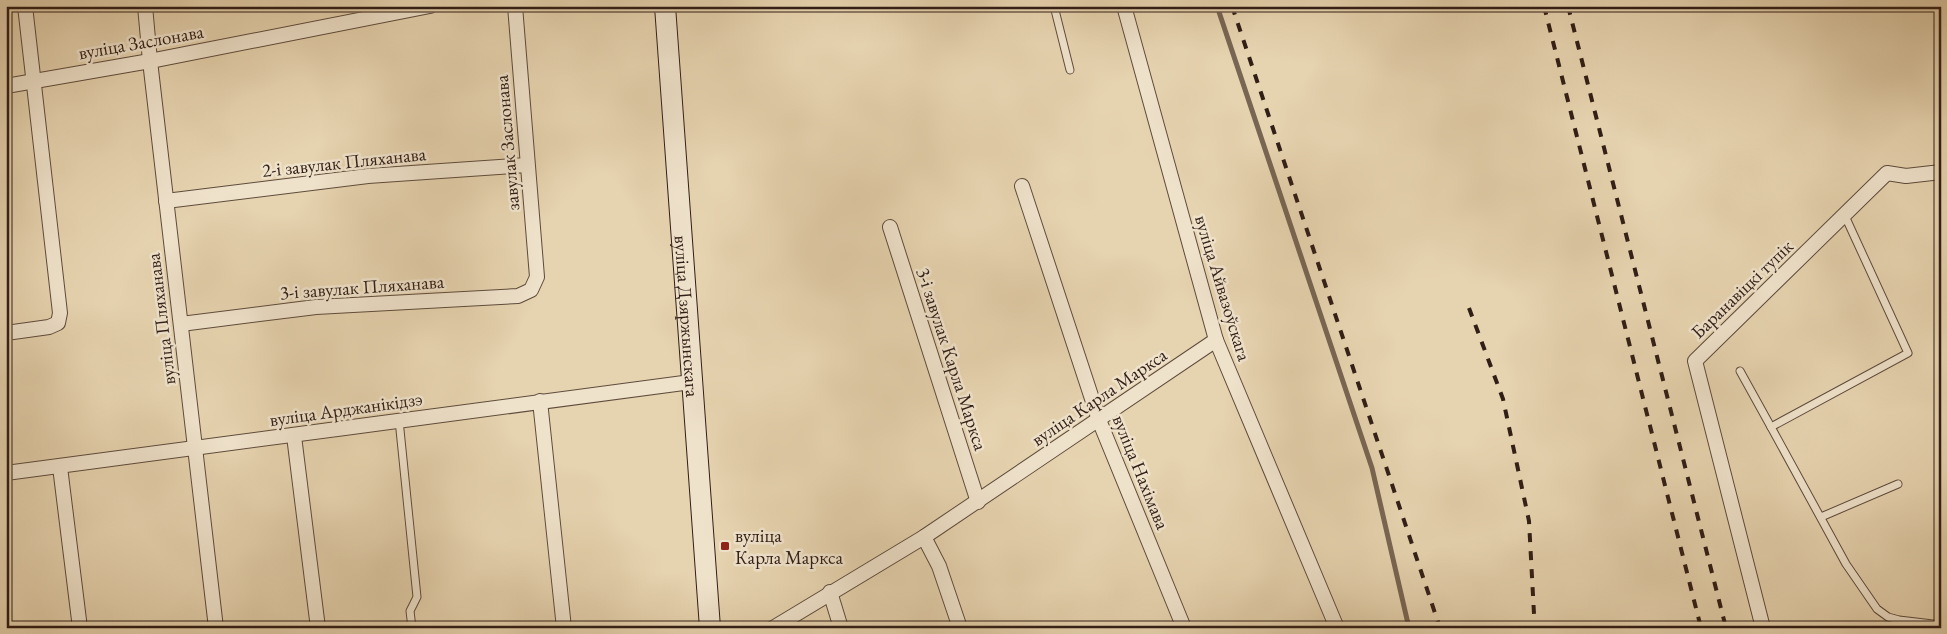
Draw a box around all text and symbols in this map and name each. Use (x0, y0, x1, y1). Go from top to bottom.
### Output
street label: вуліца Заслонава (76, 19, 206, 65)
street label: завулак Заслонава (489, 74, 525, 212)
street label: 2-і завулак Пляханава (261, 141, 428, 183)
street label: вуліца Айвазоўскага (1189, 212, 1257, 364)
street label: вуліца Дзяржынскага (669, 234, 706, 398)
street label: Баранавіцкі тупік (1686, 234, 1798, 344)
street label: вуліца Пляханава (140, 251, 181, 386)
street label: 3-і завулак Карла Маркса (911, 264, 993, 454)
street label: 3-і завулак Пляханава (279, 269, 445, 305)
street label: вуліца Карла Маркса (1026, 342, 1172, 452)
street label: вуліца Арджанікідзэ (268, 386, 424, 432)
street label: вуліца Нахімава (1107, 411, 1175, 533)
place label: вуліца Карла Маркса (735, 523, 843, 570)
marker: вуліца Карла Маркса (719, 540, 731, 552)

